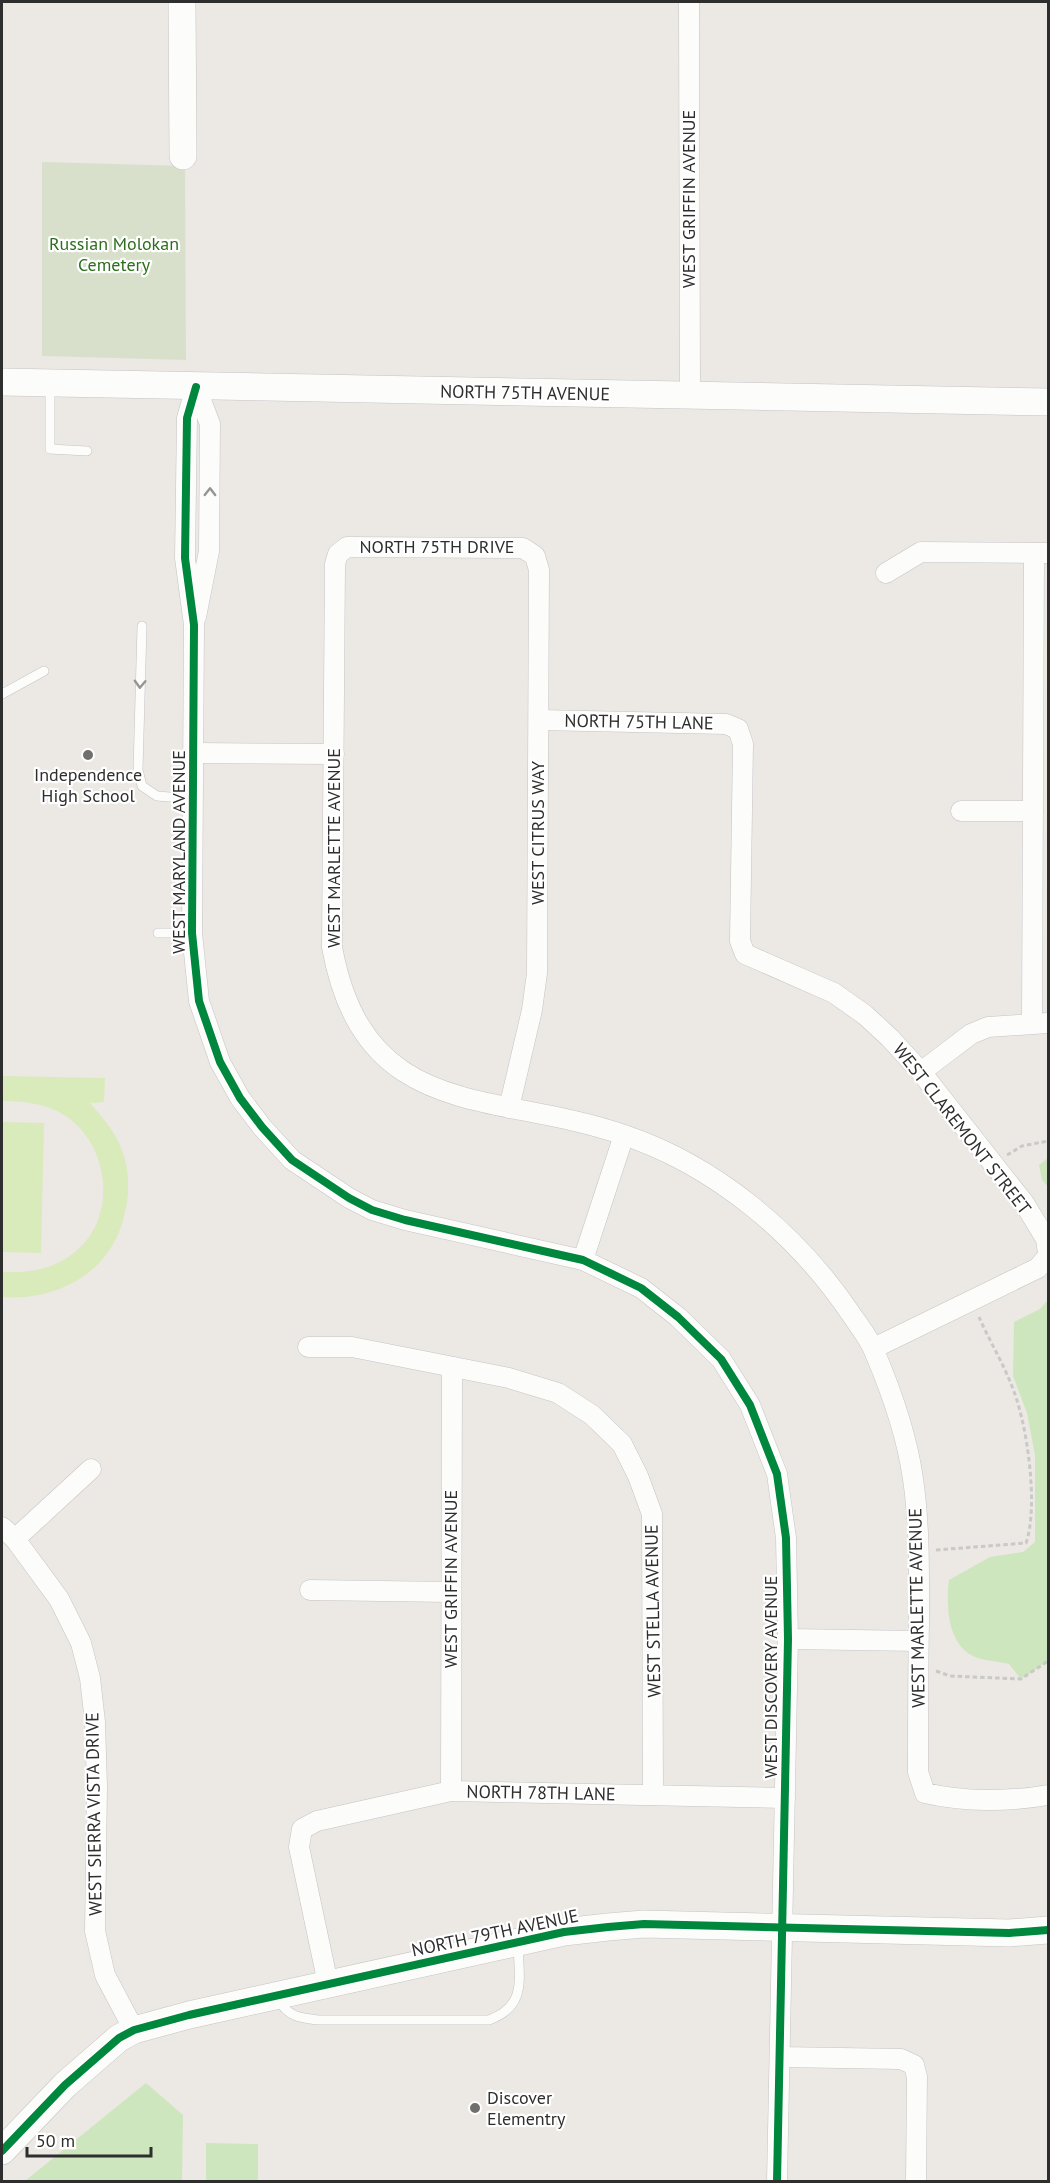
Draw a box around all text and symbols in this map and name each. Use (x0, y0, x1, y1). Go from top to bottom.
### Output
street label: WEST GRIFFIN AVENUE (677, 110, 700, 288)
park label: Russian Molokan Cemetery (49, 232, 179, 276)
street label: NORTH 75TH AVENUE (440, 380, 610, 405)
one-way arrow (203, 488, 216, 497)
street label: NORTH 75TH DRIVE (359, 535, 515, 558)
one-way arrow (134, 680, 147, 689)
street label: NORTH 75TH LANE (564, 709, 714, 734)
marker: Independence High School (81, 748, 95, 762)
street label: WEST MARLETTE AVENUE (322, 748, 345, 948)
street label: WEST MARYLAND AVENUE (167, 750, 190, 954)
street label: WEST CITRUS WAY (526, 761, 549, 905)
place label: Independence High School (34, 763, 142, 807)
street label: WEST CLAREMONT STREET (888, 1038, 1036, 1219)
street label: WEST GRIFFIN AVENUE (439, 1490, 462, 1668)
street label: WEST MARLETTE AVENUE (903, 1508, 930, 1708)
street label: WEST STELLA AVENUE (639, 1524, 666, 1698)
street label: WEST DISCOVERY AVENUE (759, 1576, 782, 1778)
street label: WEST SIERRA VISTA DRIVE (80, 1712, 107, 1916)
street label: NORTH 78TH LANE (466, 1780, 616, 1805)
street label: NORTH 79TH AVENUE (409, 1904, 580, 1961)
place label: Discover Elementry (487, 2086, 566, 2130)
marker: Discover Elementry (468, 2101, 482, 2115)
scale bar (27, 2120, 152, 2158)
text: 50 m (36, 2129, 75, 2152)

